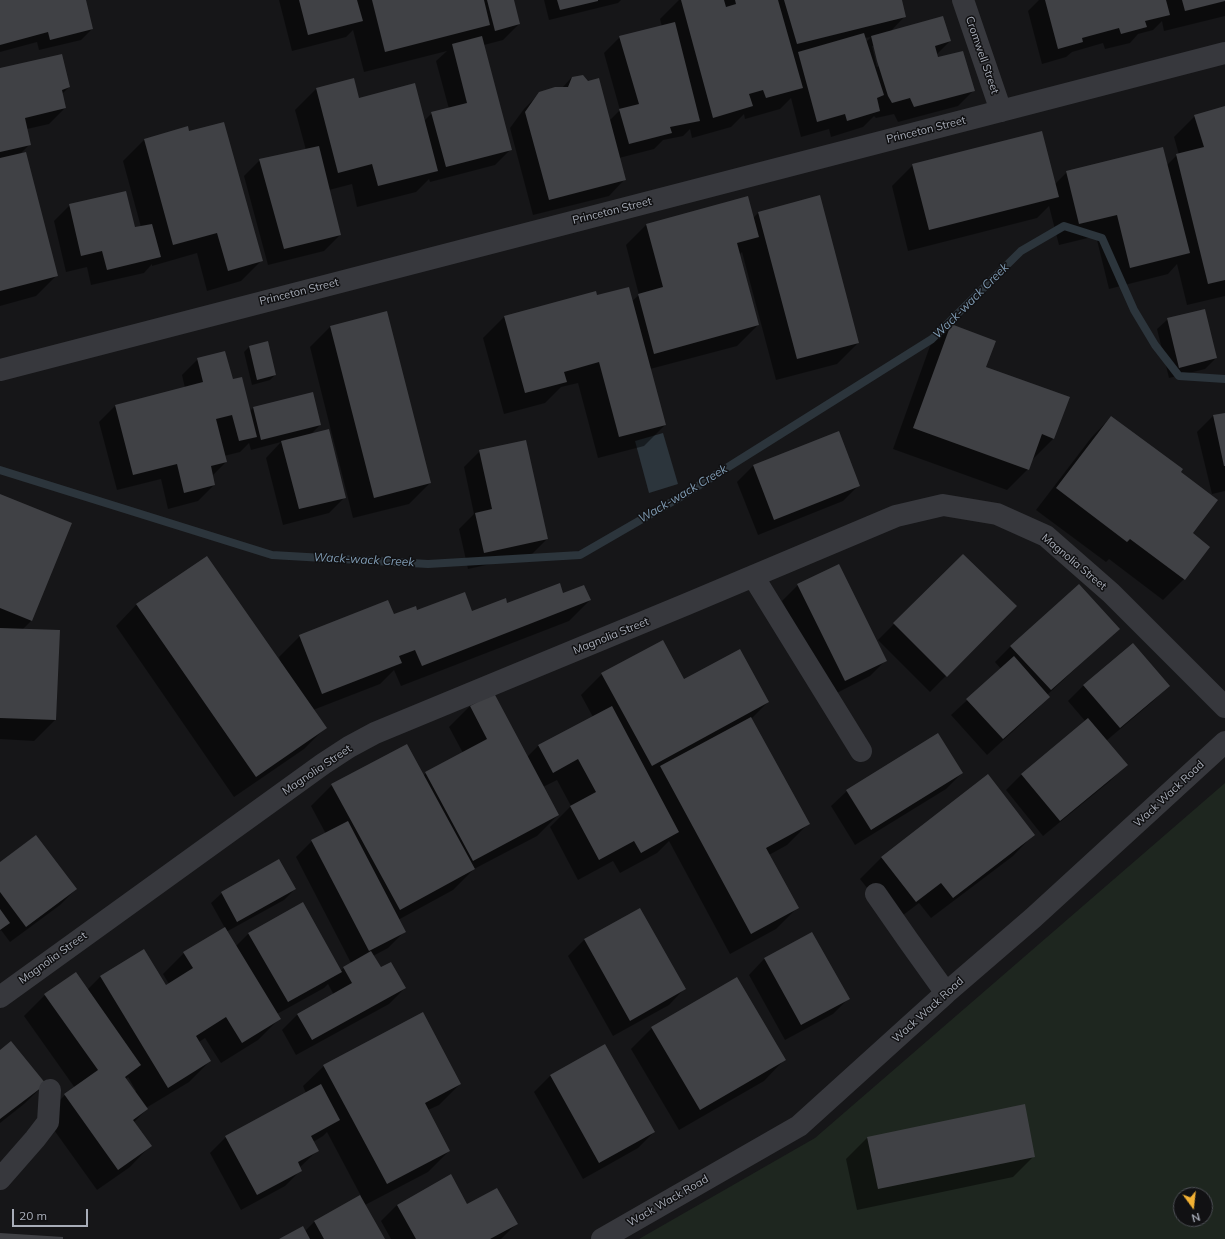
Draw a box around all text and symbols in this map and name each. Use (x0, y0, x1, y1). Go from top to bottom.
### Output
street label: Cromwell Street (963, 14, 1001, 96)
street label: Princeton Street (885, 114, 967, 146)
street label: Princeton Street (571, 195, 653, 227)
water label: Wack-wack Creek (930, 260, 1012, 342)
street label: Princeton Street (258, 276, 340, 308)
water label: Wack-wack Creek (636, 462, 730, 526)
street label: Magnolia Street (1039, 531, 1109, 593)
water label: Wack-wack Creek (313, 550, 415, 570)
street label: Magnolia Street (571, 615, 651, 657)
street label: Magnolia Street (280, 742, 354, 798)
street label: Wack Wack Road (1131, 758, 1207, 830)
street label: Magnolia Street (17, 929, 89, 987)
street label: Wack Wack Road (890, 975, 966, 1045)
street label: Wack Wack Road (625, 1172, 711, 1230)
north arrow (1173, 1187, 1213, 1227)
scale bar (14, 1201, 90, 1227)
text: 20 m (19, 1208, 47, 1223)
text: N (1190, 1210, 1202, 1225)

